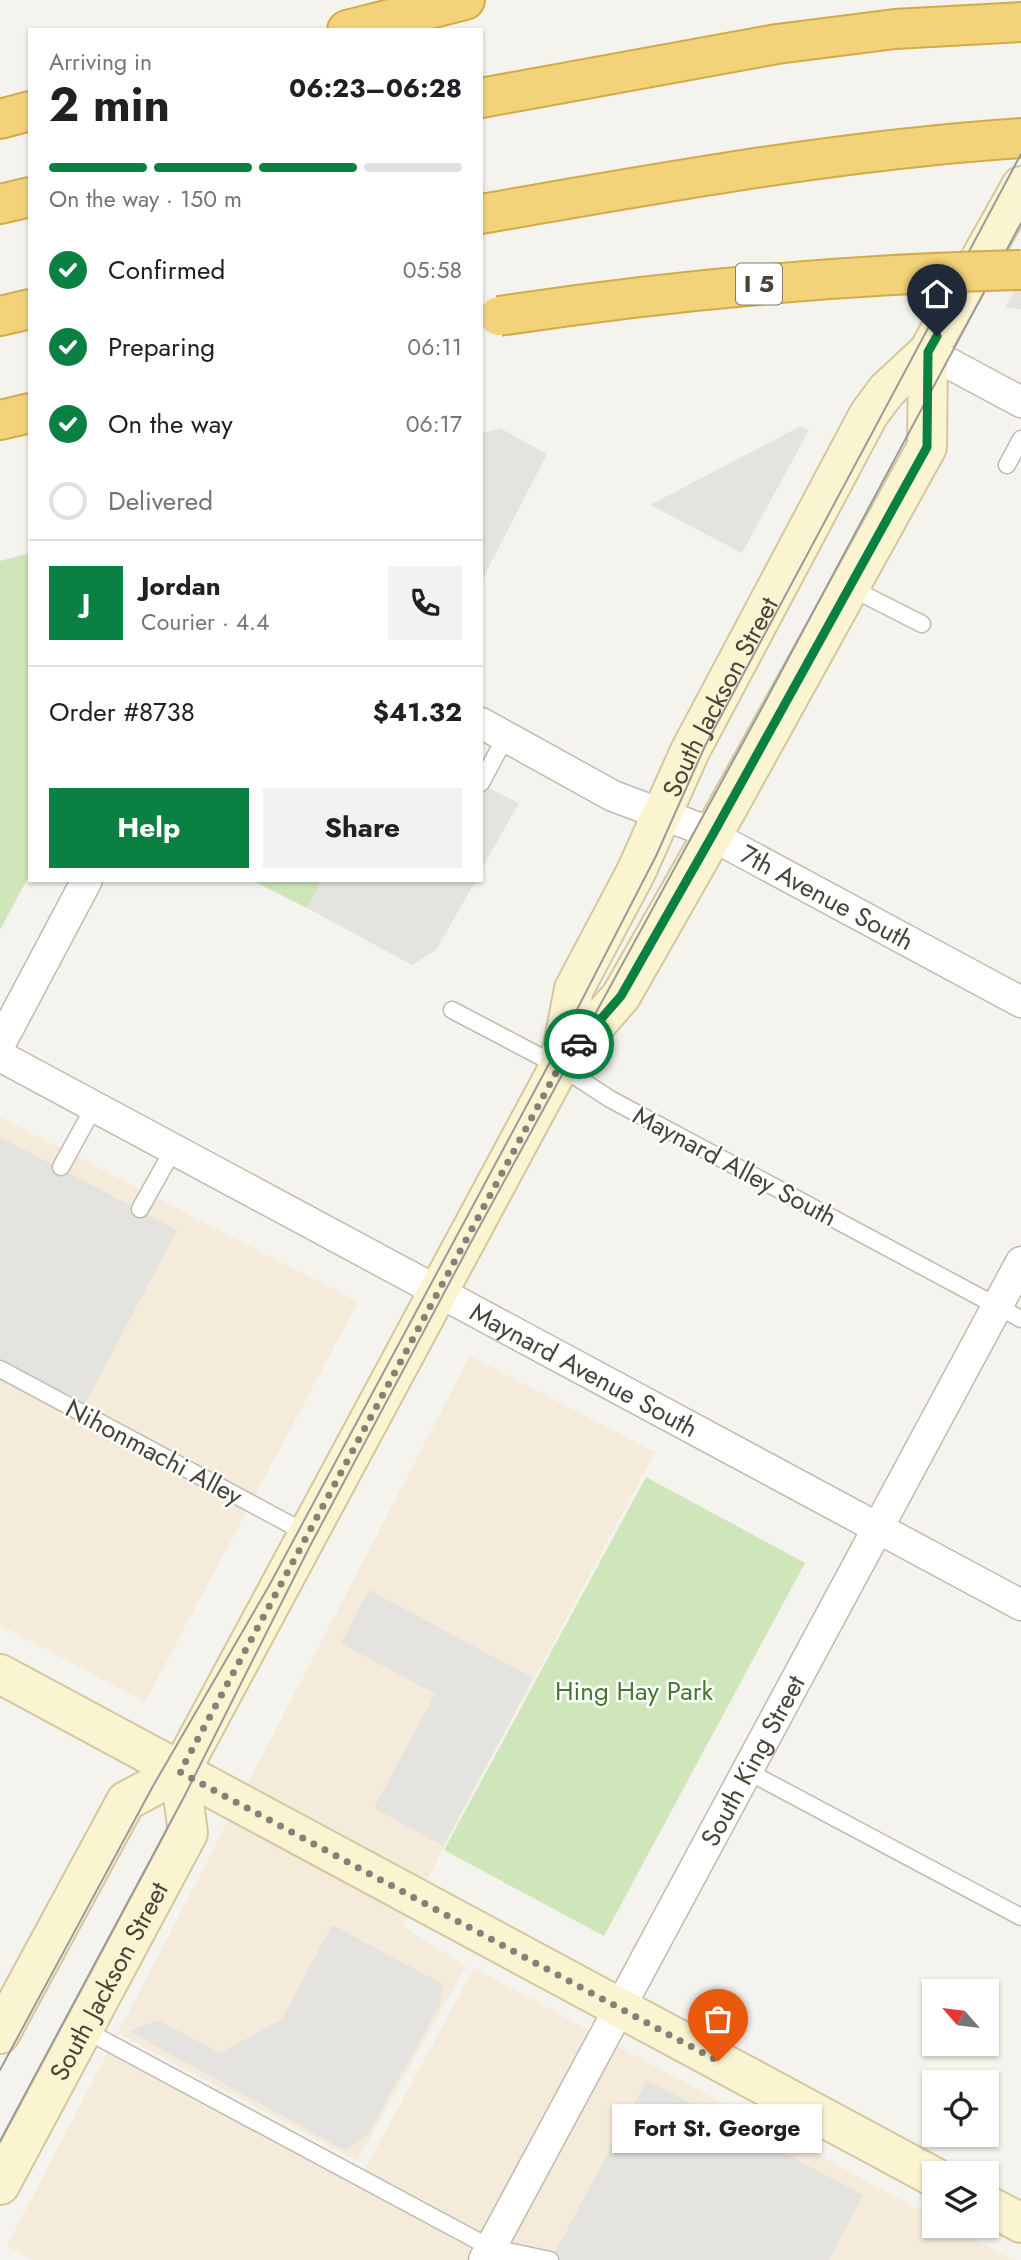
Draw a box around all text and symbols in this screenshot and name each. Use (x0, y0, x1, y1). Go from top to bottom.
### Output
text: Arriving in (49, 45, 152, 79)
text: 06:23–06:28 (289, 69, 462, 107)
text: 2 min (49, 72, 170, 138)
text: On the way · 150 m (49, 182, 242, 216)
icon: check (49, 251, 87, 289)
text: Confirmed (108, 251, 225, 289)
text: 05:58 (403, 253, 462, 287)
road number: I 5 (736, 264, 782, 304)
pin (907, 264, 967, 336)
icon: home (918, 275, 956, 313)
icon: check (49, 328, 87, 366)
text: Preparing (108, 328, 215, 366)
text: 06:11 (407, 330, 462, 364)
icon: check (49, 405, 87, 443)
text: On the way (108, 405, 233, 443)
text: 06:17 (406, 407, 462, 441)
text: Delivered (108, 482, 213, 520)
button: phone (388, 566, 462, 640)
text: Jordan (141, 567, 221, 605)
text: J (82, 584, 90, 622)
street label: South Jackson Street (653, 590, 788, 803)
text: Courier · 4.4 (141, 605, 269, 639)
text: Order #8738 (49, 693, 195, 731)
text: $41.32 (373, 693, 462, 731)
button: Help (49, 788, 249, 868)
button: Share (263, 788, 462, 868)
street label: 7th Avenue South (733, 835, 920, 960)
courier (544, 1009, 614, 1079)
icon: car (560, 1025, 598, 1063)
street label: Maynard Alley South (626, 1096, 844, 1236)
street label: Maynard Avenue South (463, 1293, 705, 1447)
street label: Nihonmachi Alley (59, 1389, 250, 1515)
street label: South King Street (691, 1668, 815, 1853)
park label: Hing Hay Park (555, 1672, 714, 1710)
street label: South Jackson Street (40, 1874, 178, 2088)
north arrow (922, 1979, 999, 2056)
map controls (922, 1979, 999, 2238)
pin (688, 1989, 748, 2061)
icon: bag (699, 2000, 737, 2038)
button: locate (922, 2070, 999, 2147)
callout: Fort St. George (613, 2103, 823, 2152)
text: Fort St. George (633, 2111, 801, 2145)
button: layers (922, 2161, 999, 2238)

